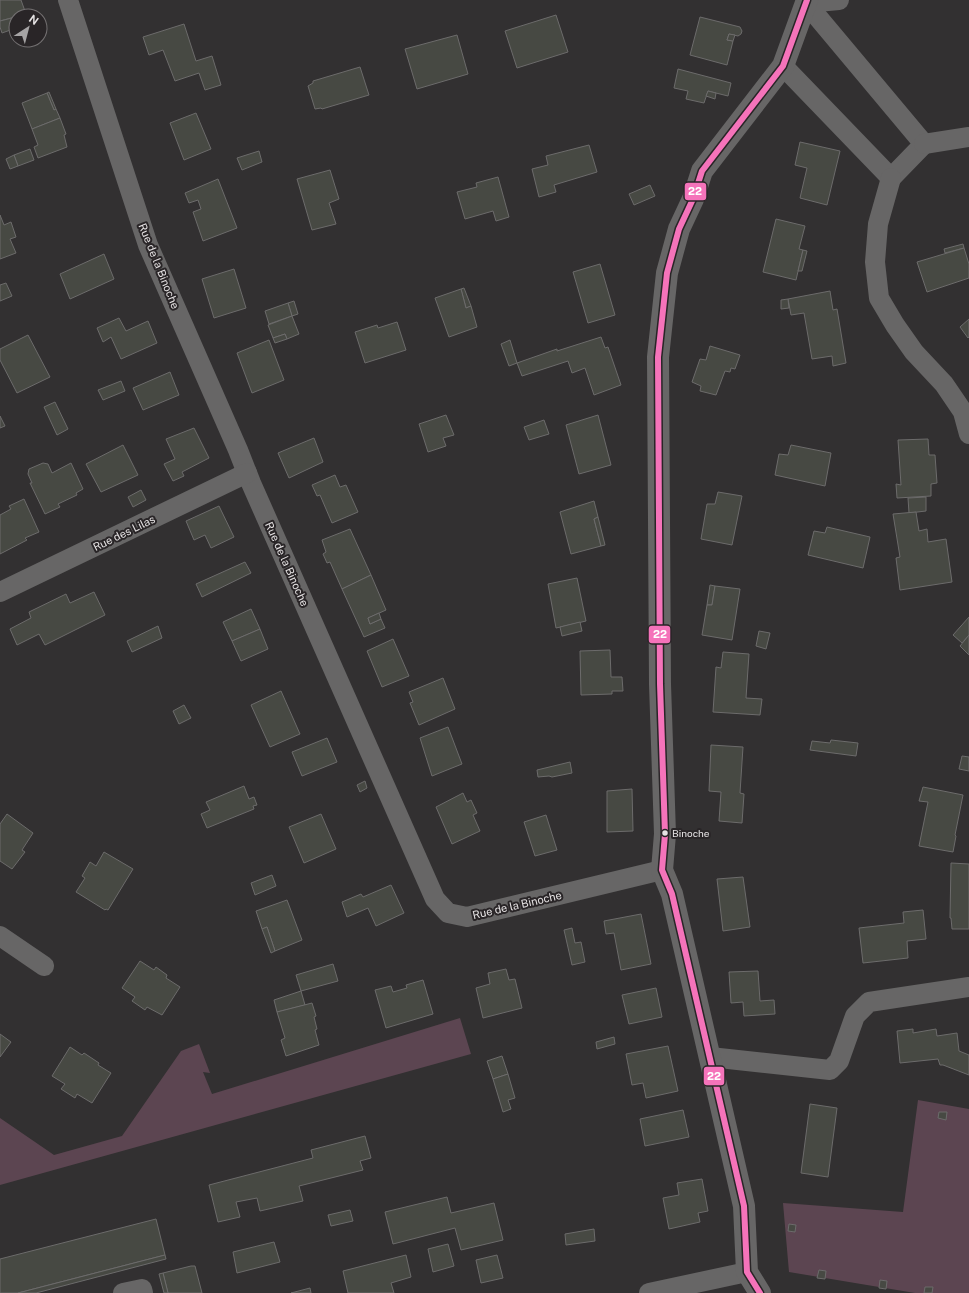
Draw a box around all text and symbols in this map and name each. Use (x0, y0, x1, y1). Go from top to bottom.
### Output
north arrow (8, 8, 48, 48)
text: N (27, 13, 41, 27)
line badge: 22 (684, 182, 707, 201)
text: 22 (688, 185, 702, 197)
street label: Rue de la Binoche (136, 222, 182, 310)
street label: Rue des Lilas (91, 513, 157, 553)
street label: Rue de la Binoche (263, 520, 311, 608)
line badge: 22 (648, 625, 671, 644)
text: 22 (653, 628, 667, 640)
place label: Binoche (672, 827, 710, 839)
marker: Binoche (660, 828, 670, 838)
street label: Rue de la Binoche (471, 889, 563, 921)
line badge: 22 (703, 1066, 725, 1086)
text: 22 (707, 1070, 721, 1082)

